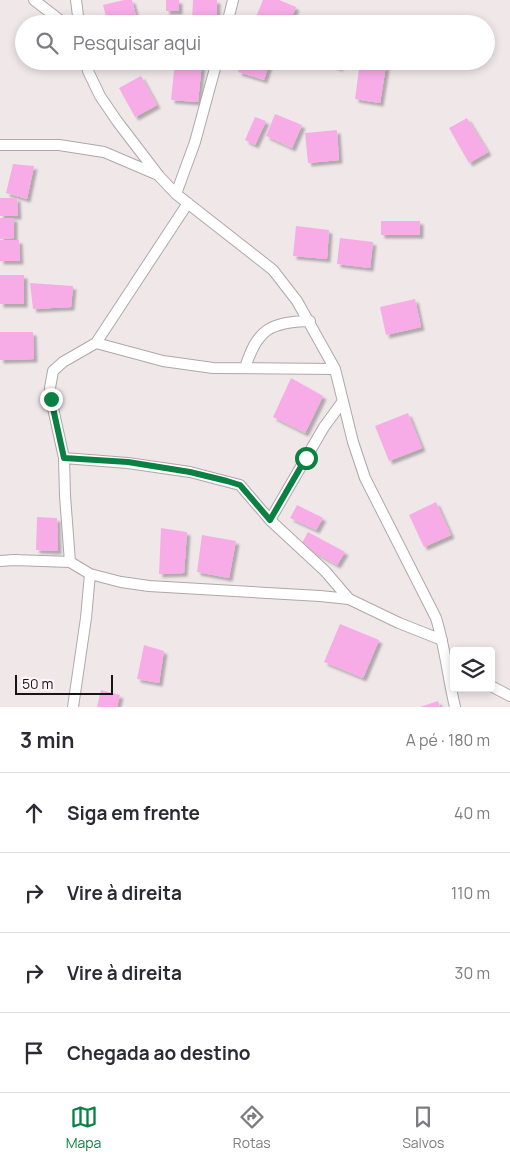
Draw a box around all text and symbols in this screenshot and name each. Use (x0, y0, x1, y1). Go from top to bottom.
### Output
search box (15, 15, 495, 70)
icon: search (33, 29, 61, 57)
text: Pesquisar aqui (73, 30, 201, 56)
route end (40, 388, 63, 411)
route start (295, 447, 318, 470)
map controls (450, 647, 495, 692)
button: layers (450, 647, 495, 692)
scale bar (15, 672, 112, 695)
text: 50 m (22, 674, 53, 693)
text: 3 min (20, 726, 74, 754)
text: A pé · 180 m (406, 729, 490, 751)
icon: ahead (20, 799, 48, 827)
text: Siga em frente (67, 800, 200, 826)
text: 40 m (454, 802, 490, 824)
icon: right (20, 879, 48, 907)
text: Vire à direita (67, 880, 182, 906)
text: 110 m (451, 882, 490, 904)
icon: right (20, 959, 48, 987)
text: Vire à direita (67, 960, 182, 986)
text: 30 m (455, 962, 490, 984)
icon: arrive (20, 1039, 48, 1067)
text: Chegada ao destino (67, 1040, 250, 1066)
tab: Mapa (66, 1103, 101, 1152)
tab: Rotas (233, 1103, 271, 1152)
tab: Salvos (402, 1103, 444, 1152)

